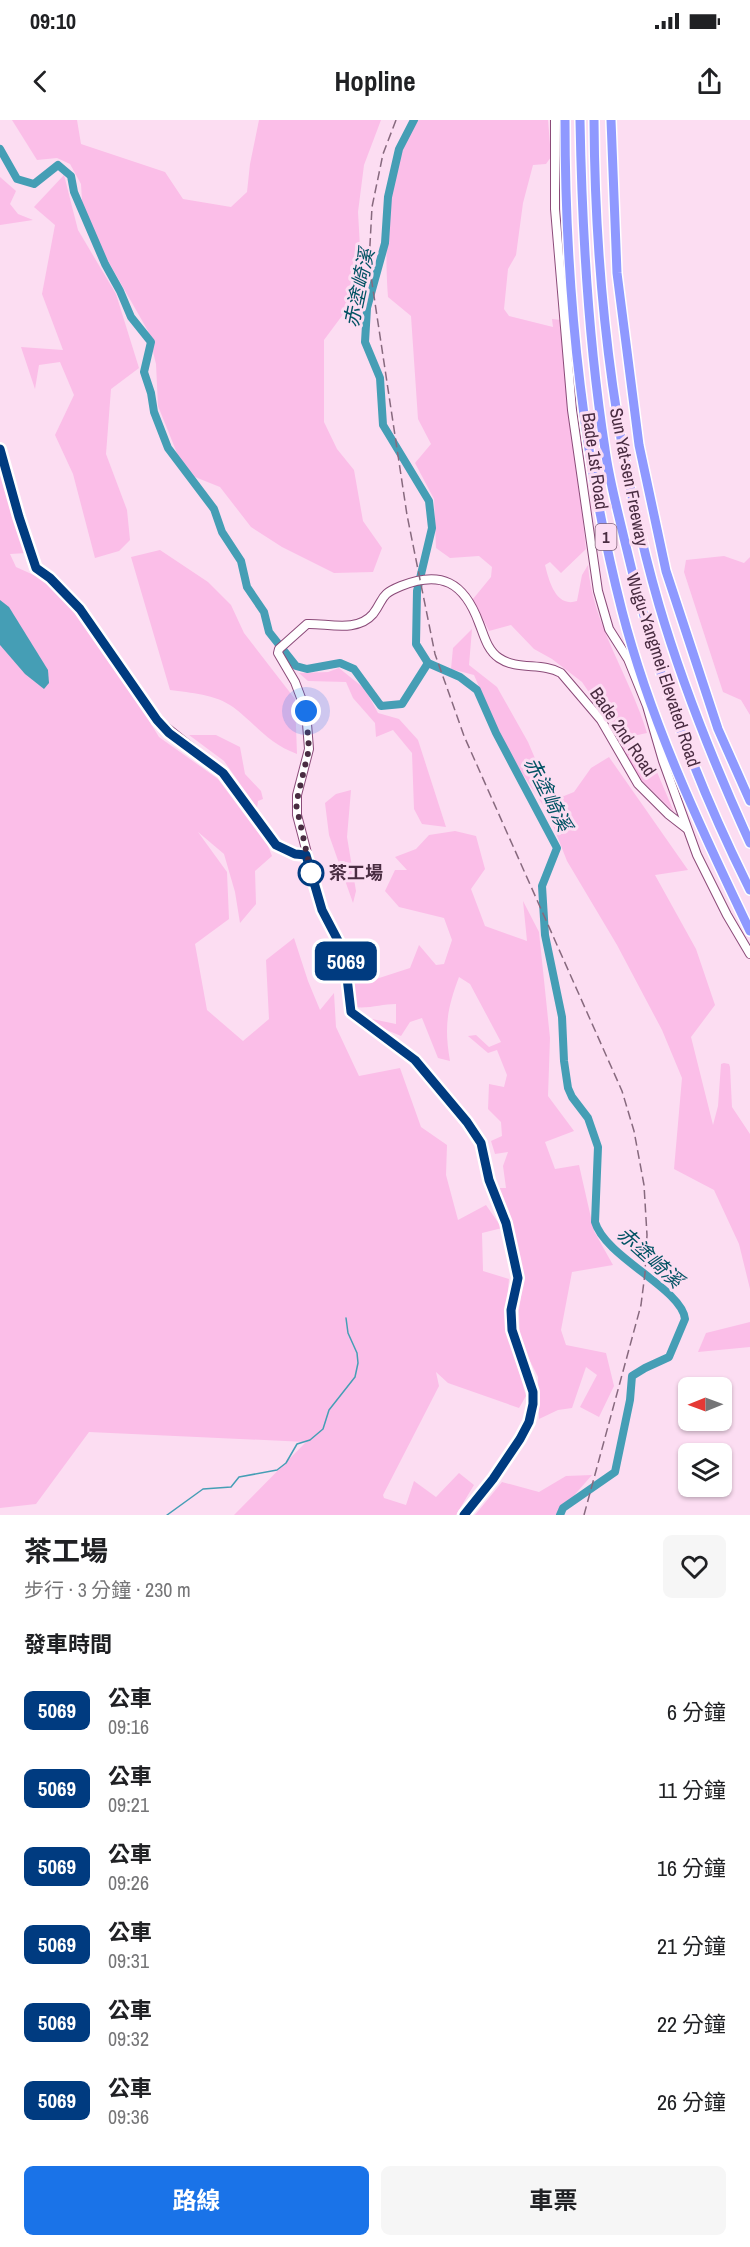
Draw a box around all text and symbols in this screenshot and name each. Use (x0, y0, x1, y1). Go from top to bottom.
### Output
text: 09:10 (30, 6, 76, 36)
text: Hopline (334, 63, 416, 99)
icon: back (24, 65, 57, 98)
icon: share (693, 65, 726, 98)
water label: 赤塗崎溪 (337, 243, 381, 330)
street label: Sun Yat-sen Freeway (604, 406, 655, 549)
street label: Bade 1st Road (576, 411, 615, 511)
road number: 1 (596, 524, 616, 550)
street label: Wugu-Yangmei Elevated Road (620, 570, 707, 770)
street label: Bade 2nd Road (584, 682, 662, 781)
your location (291, 696, 321, 726)
water label: 赤塗崎溪 (518, 752, 580, 838)
marker: 茶工場 (298, 860, 324, 886)
place label: 茶工場 (329, 860, 383, 885)
line badge: 5069 (304, 942, 388, 980)
text: 5069 (327, 947, 365, 976)
water label: 赤塗崎溪 (612, 1220, 691, 1295)
north arrow (678, 1377, 732, 1431)
map controls (678, 1377, 732, 1497)
button: layers (678, 1443, 732, 1497)
text: 茶工場 (24, 1532, 108, 1570)
button: heart (663, 1535, 726, 1598)
text: 步行 · 3 分鐘 · 230 m (24, 1576, 191, 1603)
text: 發車時間 (24, 1629, 112, 1659)
text: 公車 (108, 1683, 152, 1713)
text: 5069 (38, 1696, 76, 1725)
text: 6 分鐘 (667, 1697, 726, 1727)
text: 09:16 (108, 1713, 149, 1740)
text: 公車 (108, 1761, 152, 1791)
text: 5069 (38, 1774, 76, 1803)
text: 11 分鐘 (658, 1775, 726, 1805)
text: 09:21 (108, 1791, 149, 1818)
text: 公車 (108, 1839, 152, 1869)
text: 5069 (38, 1852, 76, 1881)
text: 16 分鐘 (657, 1853, 726, 1883)
text: 09:26 (108, 1869, 149, 1896)
text: 公車 (108, 1917, 152, 1947)
text: 5069 (38, 1930, 76, 1959)
text: 21 分鐘 (657, 1931, 726, 1961)
text: 09:31 (108, 1947, 149, 1974)
text: 公車 (108, 1995, 152, 2025)
text: 5069 (38, 2008, 76, 2037)
text: 22 分鐘 (657, 2009, 726, 2039)
text: 09:32 (108, 2025, 149, 2052)
text: 公車 (108, 2073, 152, 2103)
text: 5069 (38, 2086, 76, 2115)
text: 26 分鐘 (657, 2087, 726, 2117)
text: 09:36 (108, 2103, 149, 2130)
button: 路線 (24, 2166, 369, 2235)
button: 車票 (381, 2166, 726, 2235)

